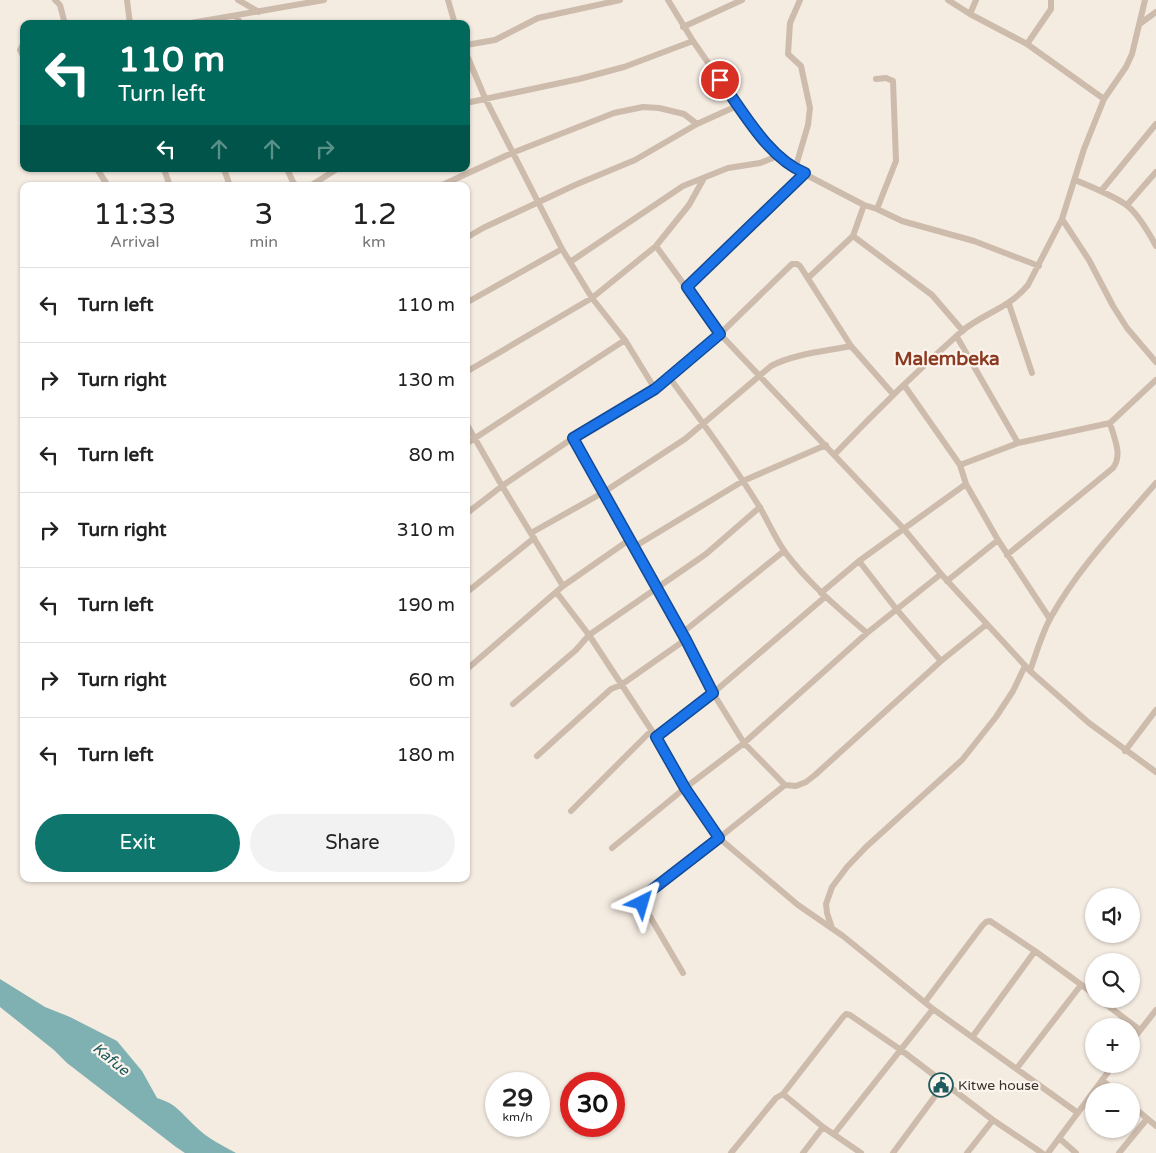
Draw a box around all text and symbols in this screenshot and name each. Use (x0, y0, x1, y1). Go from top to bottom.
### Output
text: 110 m (118, 39, 225, 81)
icon: left (35, 40, 100, 105)
pin (699, 59, 741, 101)
icon: arrive (706, 66, 734, 94)
text: Turn left (118, 81, 206, 107)
icon: left (152, 135, 180, 163)
icon: ahead (205, 135, 233, 163)
icon: ahead (258, 135, 286, 163)
icon: right (311, 135, 339, 163)
text: 11:33 (93, 196, 176, 233)
text: 3 (254, 196, 273, 233)
text: 1.2 (351, 196, 397, 233)
text: Arrival (110, 232, 160, 252)
text: min (250, 232, 278, 252)
text: km (362, 232, 386, 252)
icon: left (35, 291, 63, 319)
text: Turn left (78, 294, 154, 316)
text: 110 m (397, 294, 455, 316)
district label: Malembeka (894, 348, 1000, 370)
icon: right (35, 366, 63, 394)
text: Turn right (78, 369, 166, 391)
text: 130 m (397, 369, 455, 391)
icon: left (35, 441, 63, 469)
text: Turn left (78, 444, 154, 466)
text: 80 m (409, 444, 455, 466)
icon: right (35, 516, 63, 544)
text: Turn right (78, 519, 166, 541)
text: 310 m (397, 519, 455, 541)
icon: left (35, 591, 63, 619)
text: Turn left (78, 594, 154, 616)
text: 190 m (397, 594, 455, 616)
icon: right (35, 666, 63, 694)
text: Turn right (78, 669, 166, 691)
text: 60 m (409, 669, 455, 691)
icon: left (35, 741, 63, 769)
text: Turn left (78, 744, 154, 766)
text: 180 m (397, 744, 455, 766)
button: Exit (35, 814, 240, 872)
button: Share (250, 814, 455, 872)
position arrow (615, 876, 667, 928)
map controls (1085, 888, 1140, 1138)
button: sound (1085, 888, 1140, 943)
button: search (1085, 953, 1140, 1008)
button: + (1085, 1018, 1140, 1073)
water label: Kafue (89, 1039, 134, 1080)
speed limit sign: 30 (560, 1072, 625, 1137)
public building icon: Kitwe house (928, 1072, 954, 1098)
place label: Kitwe house (958, 1077, 1039, 1094)
text: 29 (502, 1083, 533, 1113)
button: − (1085, 1083, 1140, 1138)
text: km/h (502, 1110, 533, 1124)

